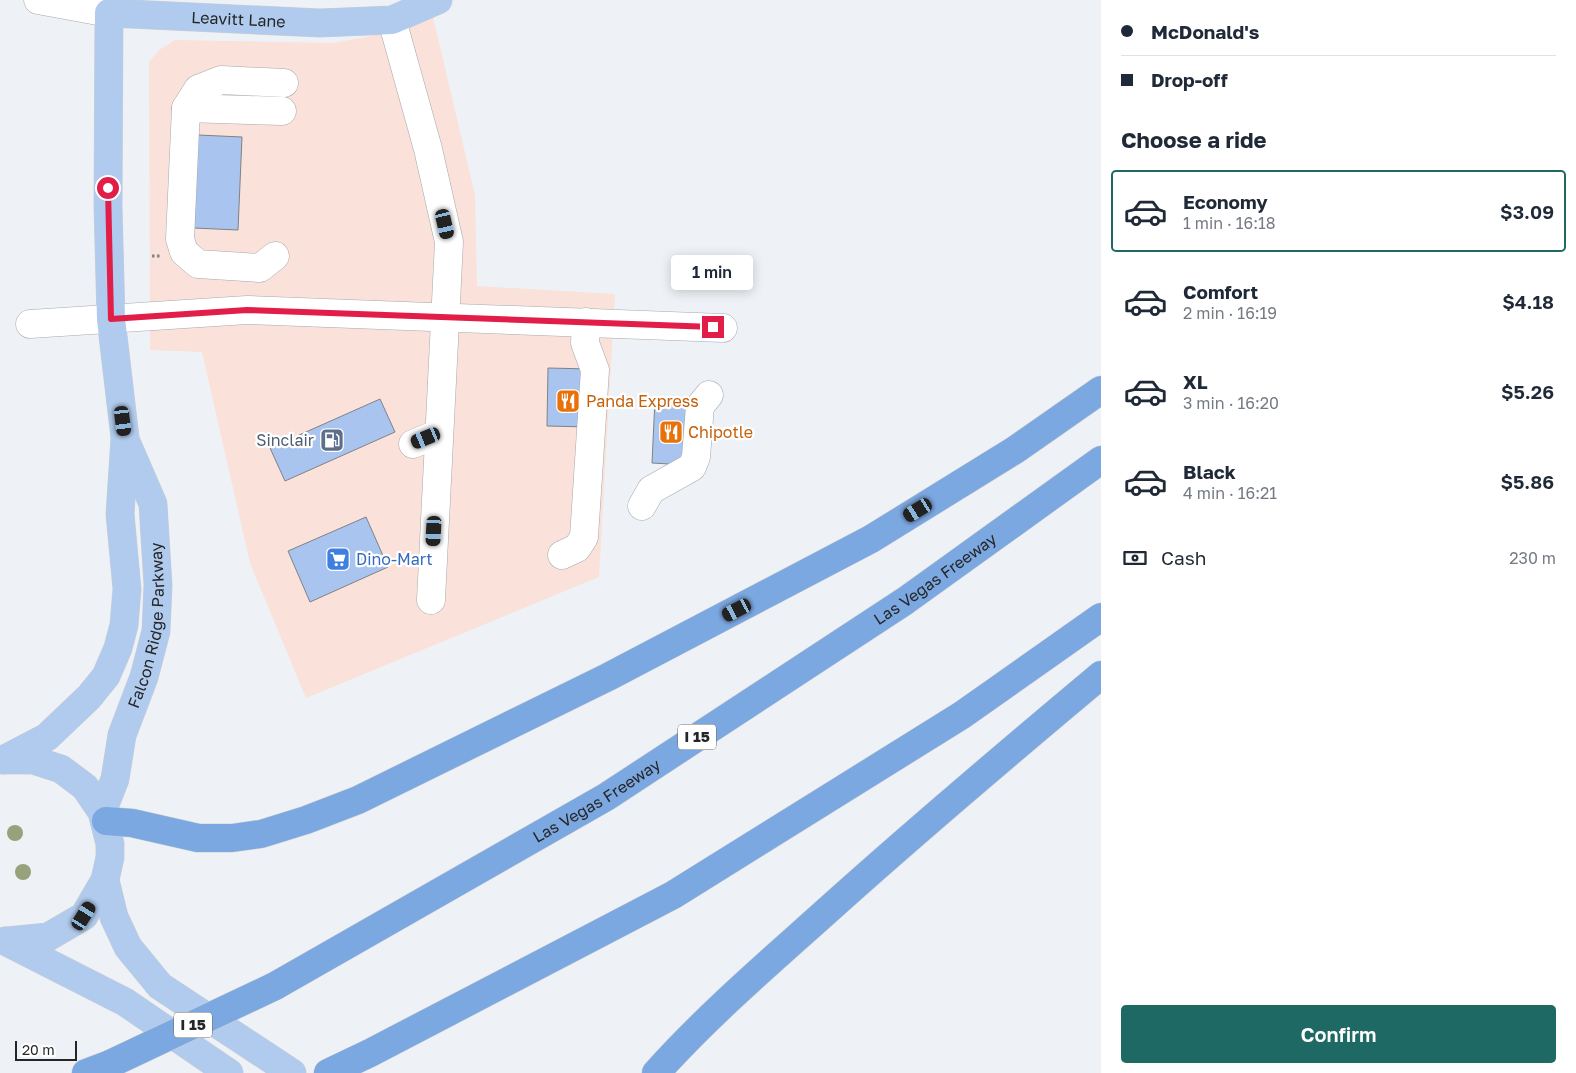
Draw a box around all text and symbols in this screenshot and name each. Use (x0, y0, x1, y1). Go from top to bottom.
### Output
street label: Leavitt Lane (191, 7, 286, 31)
text: McDonald's (1151, 20, 1260, 43)
text: Drop-off (1151, 68, 1228, 91)
text: Choose a ride (1121, 126, 1267, 153)
route start (97, 177, 119, 199)
icon: car (1123, 189, 1168, 234)
text: Economy (1183, 190, 1268, 213)
text: $3.09 (1500, 200, 1554, 223)
car (434, 208, 455, 240)
text: 1 min · 16:18 (1183, 213, 1276, 233)
callout: 1 min (672, 255, 754, 290)
text: 1 min (692, 262, 732, 282)
icon: car (1123, 279, 1168, 324)
text: Comfort (1183, 280, 1258, 303)
text: $4.18 (1502, 290, 1554, 313)
text: 2 min · 16:19 (1183, 303, 1277, 323)
route end (702, 316, 724, 338)
icon: car (1123, 369, 1168, 414)
text: XL (1183, 370, 1208, 393)
text: $5.26 (1501, 380, 1554, 403)
restaurant icon: Panda Express (555, 388, 581, 414)
place label: Panda Express (586, 391, 699, 411)
text: 3 min · 16:20 (1183, 393, 1279, 413)
car (113, 405, 132, 437)
restaurant icon: Chipotle (658, 419, 684, 445)
place label: Chipotle (688, 422, 753, 442)
car (409, 425, 442, 451)
fuel station icon: Sinclair (319, 427, 345, 453)
place label: Sinclair (256, 430, 314, 450)
icon: car (1123, 459, 1168, 504)
text: Black (1183, 460, 1236, 483)
text: $5.86 (1500, 470, 1554, 493)
text: 4 min · 16:21 (1183, 483, 1277, 503)
car (901, 496, 934, 524)
car (425, 516, 442, 546)
street label: Las Vegas Freeway (870, 529, 1000, 629)
street label: Falcon Ridge Parkway (123, 542, 168, 711)
icon: cash (1121, 544, 1149, 572)
supermarket icon: Dino-Mart (325, 546, 351, 572)
text: Cash (1161, 546, 1206, 569)
text: 230 m (1509, 548, 1556, 568)
place label: Dino-Mart (356, 549, 433, 569)
car (720, 597, 753, 623)
road number: I 15 (678, 724, 716, 750)
street label: Las Vegas Freeway (529, 754, 664, 847)
car (69, 899, 98, 933)
button: Confirm (1121, 1005, 1556, 1063)
road number: I 15 (174, 1012, 212, 1038)
scale bar (15, 1038, 78, 1061)
text: 20 m (22, 1041, 55, 1058)

